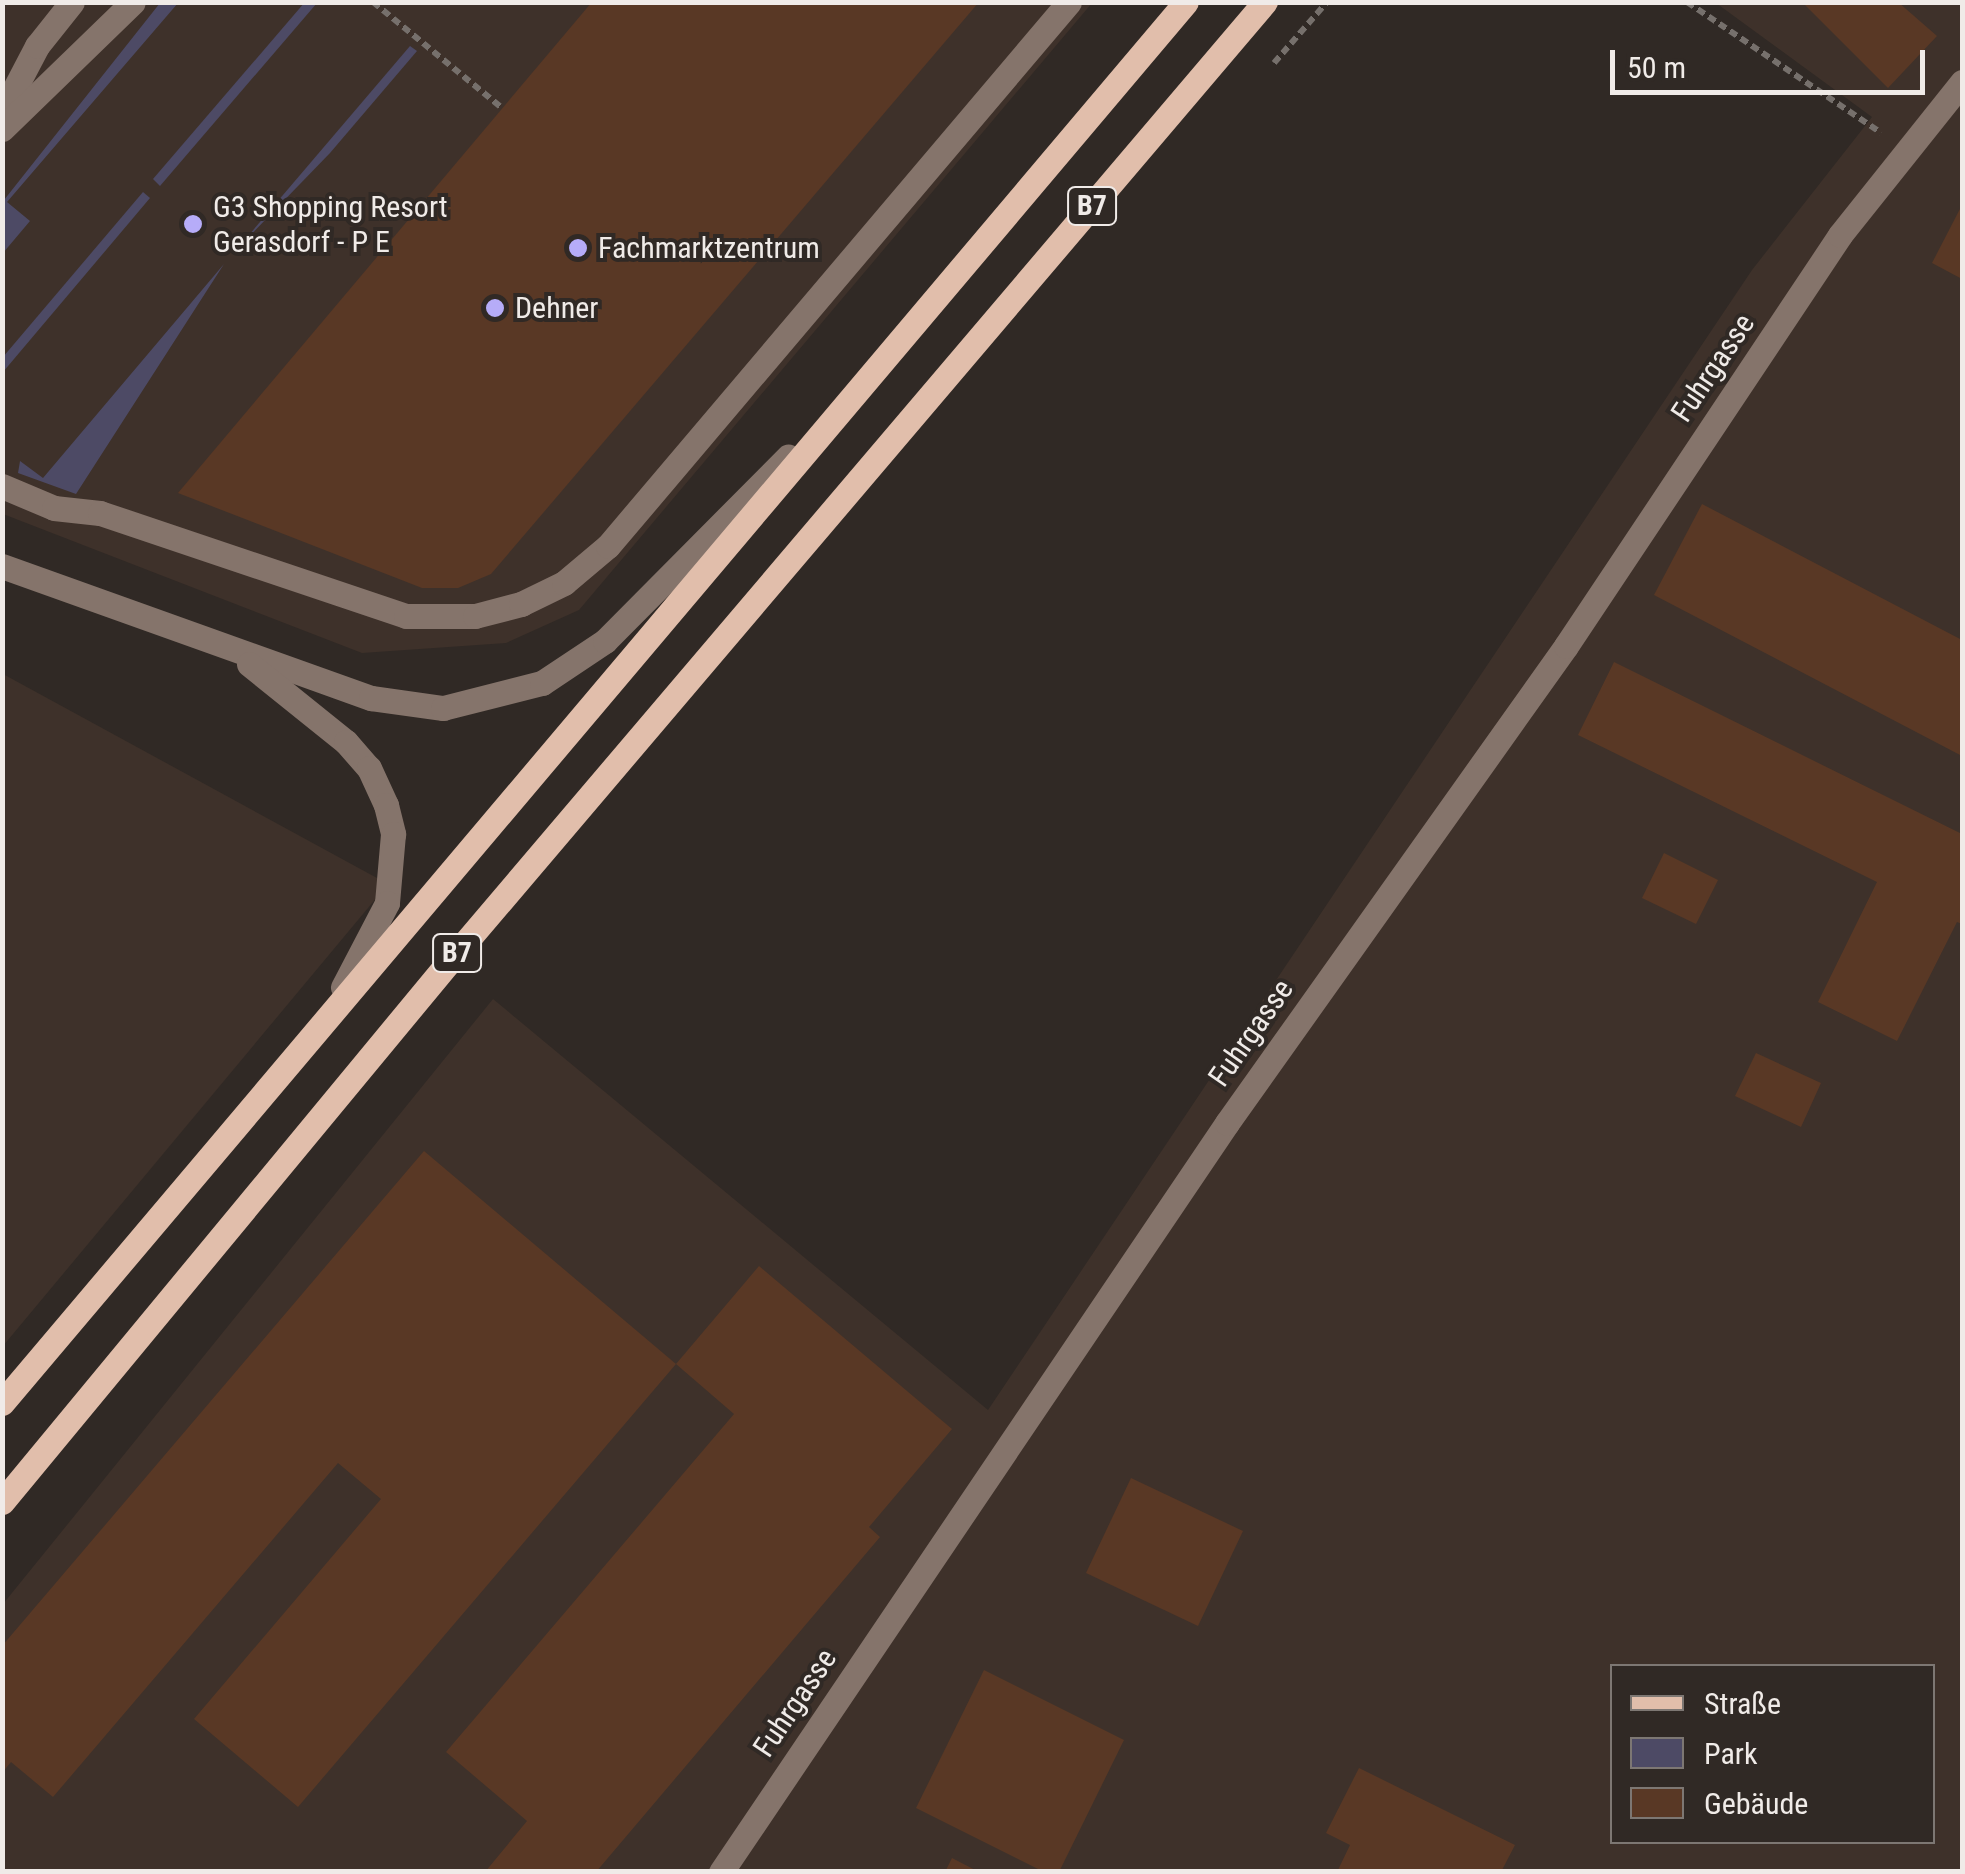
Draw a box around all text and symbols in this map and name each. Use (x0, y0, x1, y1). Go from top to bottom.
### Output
scale bar (1615, 30, 1930, 92)
text: 50 m (1627, 50, 1686, 85)
road number: B7 (1067, 183, 1117, 229)
place label: G3 Shopping Resort Gerasdorf - P E (213, 189, 448, 260)
marker: G3 Shopping Resort Gerasdorf - P E (182, 213, 204, 235)
place label: Fachmarktzentrum (598, 230, 820, 266)
marker: Fachmarktzentrum (567, 237, 589, 259)
place label: Dehner (515, 290, 598, 326)
marker: Dehner (484, 297, 506, 319)
street label: Fuhrgasse (1664, 307, 1762, 429)
road number: B7 (432, 930, 482, 976)
street label: Fuhrgasse (1201, 972, 1301, 1094)
street label: Fuhrgasse (746, 1642, 844, 1764)
legend (1610, 1664, 1935, 1844)
text: Straße (1704, 1686, 1781, 1721)
text: Park (1704, 1736, 1758, 1771)
text: Gebäude (1704, 1786, 1808, 1821)

